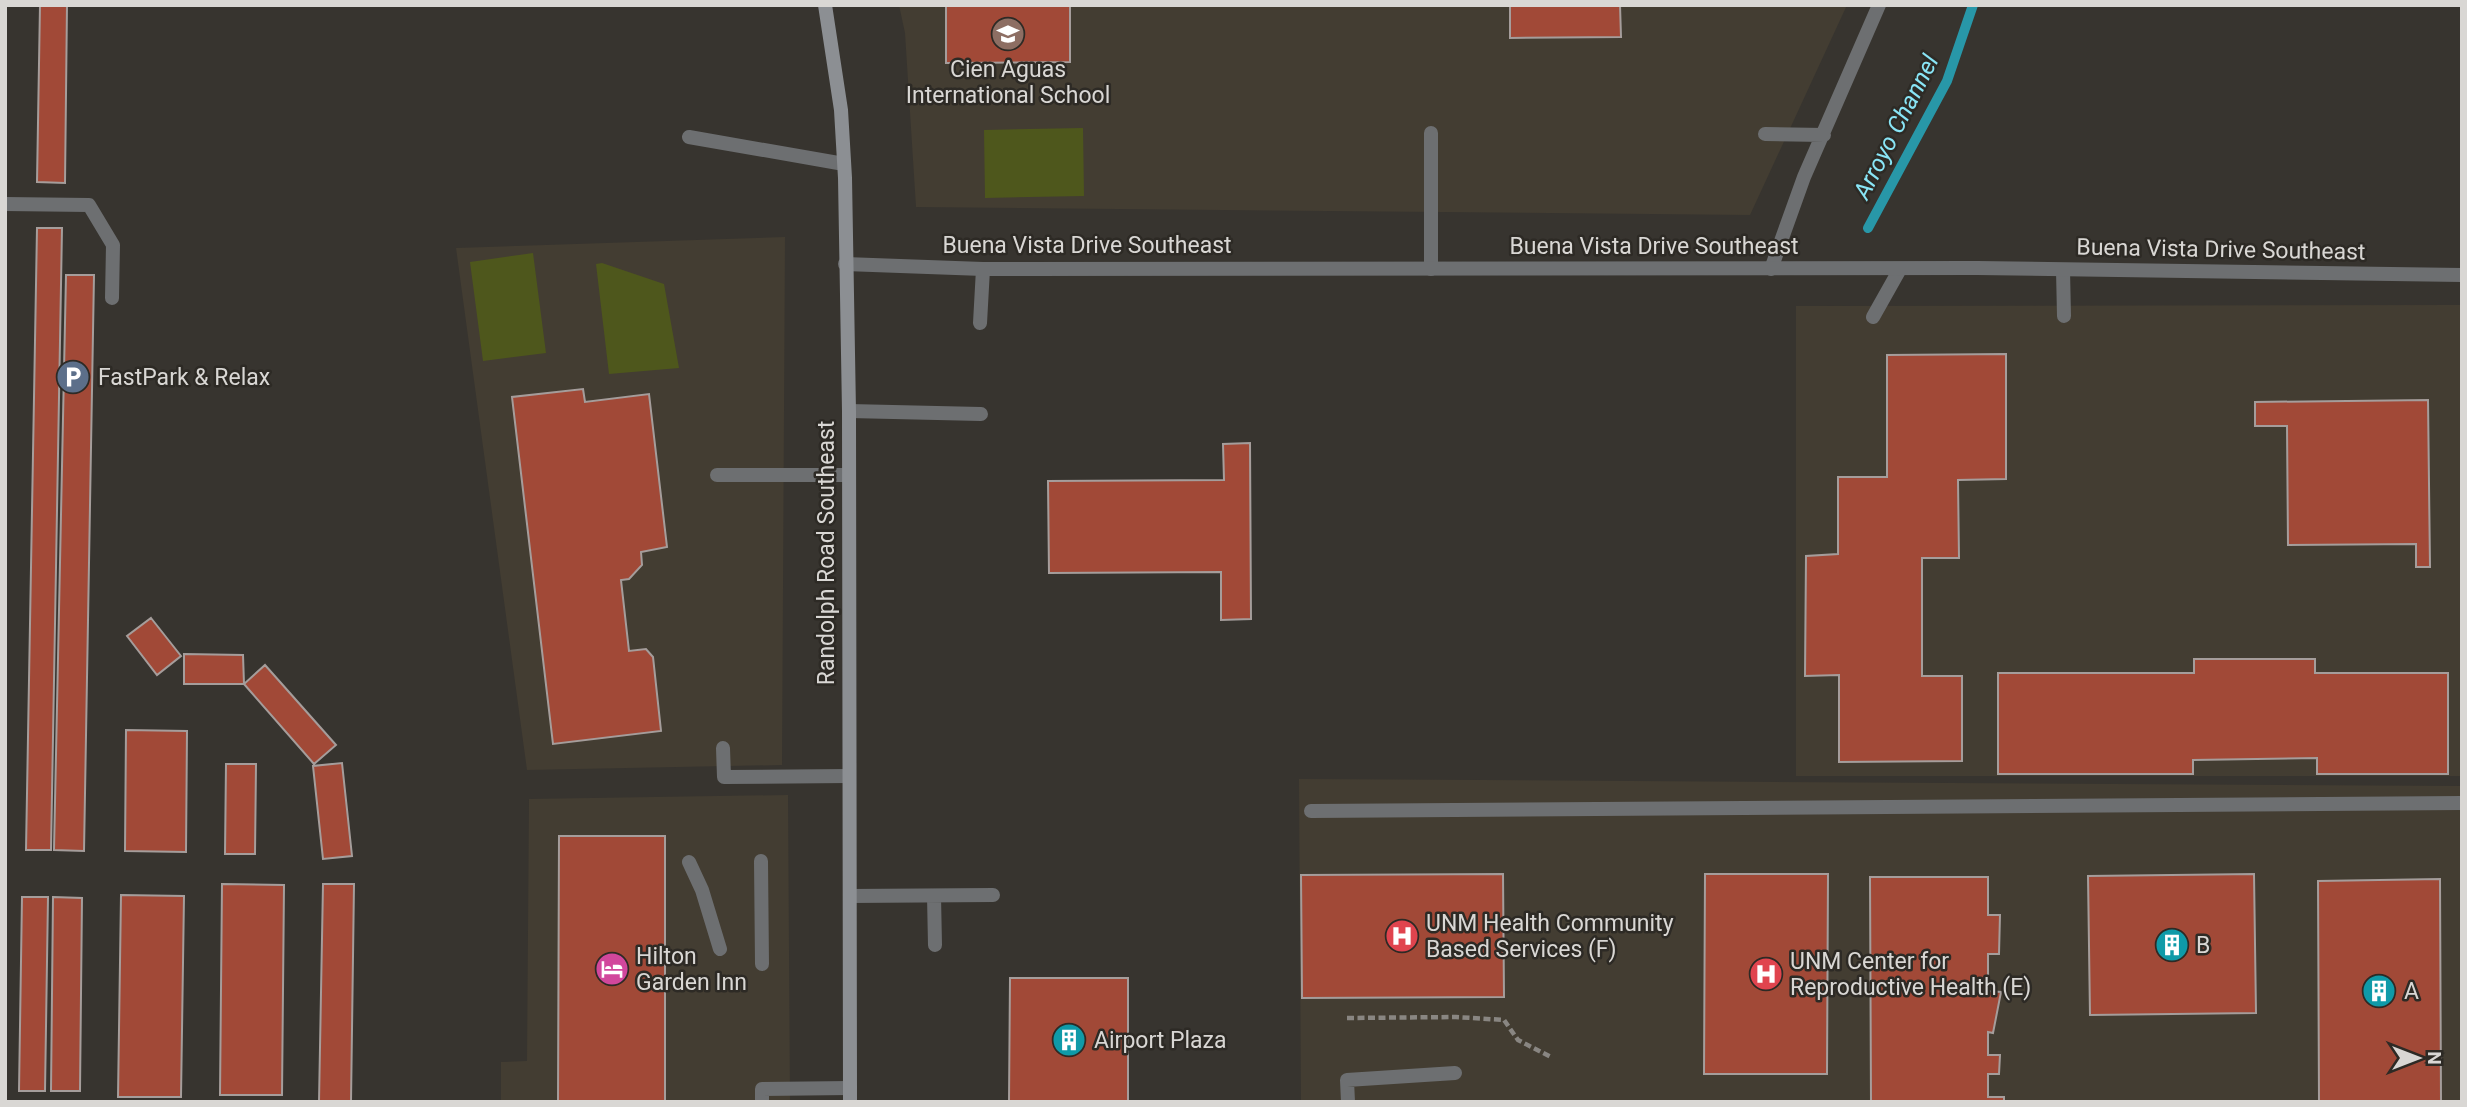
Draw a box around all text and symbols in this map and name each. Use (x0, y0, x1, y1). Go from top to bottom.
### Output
school or university icon: Cien Aguas International School (989, 15, 1027, 53)
water label: Arroyo Channel (1847, 50, 1945, 205)
place label: Cien Aguas International School (906, 56, 1110, 109)
street label: Buena Vista Drive Southeast (942, 232, 1232, 259)
street label: Buena Vista Drive Southeast (1509, 233, 1799, 260)
street label: Buena Vista Drive Southeast (2076, 233, 2366, 266)
parking icon: FastPark & Relax (54, 358, 92, 396)
place label: FastPark & Relax (98, 364, 270, 391)
street label: Randolph Road Southeast (813, 421, 840, 685)
place label: UNM Health Community Based Services (F) (1426, 910, 1674, 963)
hospital icon: UNM Health Community Based Services (F) (1383, 917, 1421, 955)
building icon: B (2153, 926, 2191, 964)
place label: B (2196, 932, 2210, 959)
place label: Hilton Garden Inn (636, 943, 747, 996)
place label: UNM Center for Reproductive Health (E) (1790, 948, 2031, 1001)
hotel icon: Hilton Garden Inn (593, 950, 631, 988)
hospital icon: UNM Center for Reproductive Health (E) (1747, 955, 1785, 993)
building icon: A (2360, 972, 2398, 1010)
place label: A (2404, 978, 2419, 1005)
building icon: Airport Plaza (1050, 1021, 1088, 1059)
north arrow (2383, 1023, 2453, 1093)
place label: Airport Plaza (1094, 1027, 1227, 1054)
text: N (2423, 1051, 2446, 1065)

